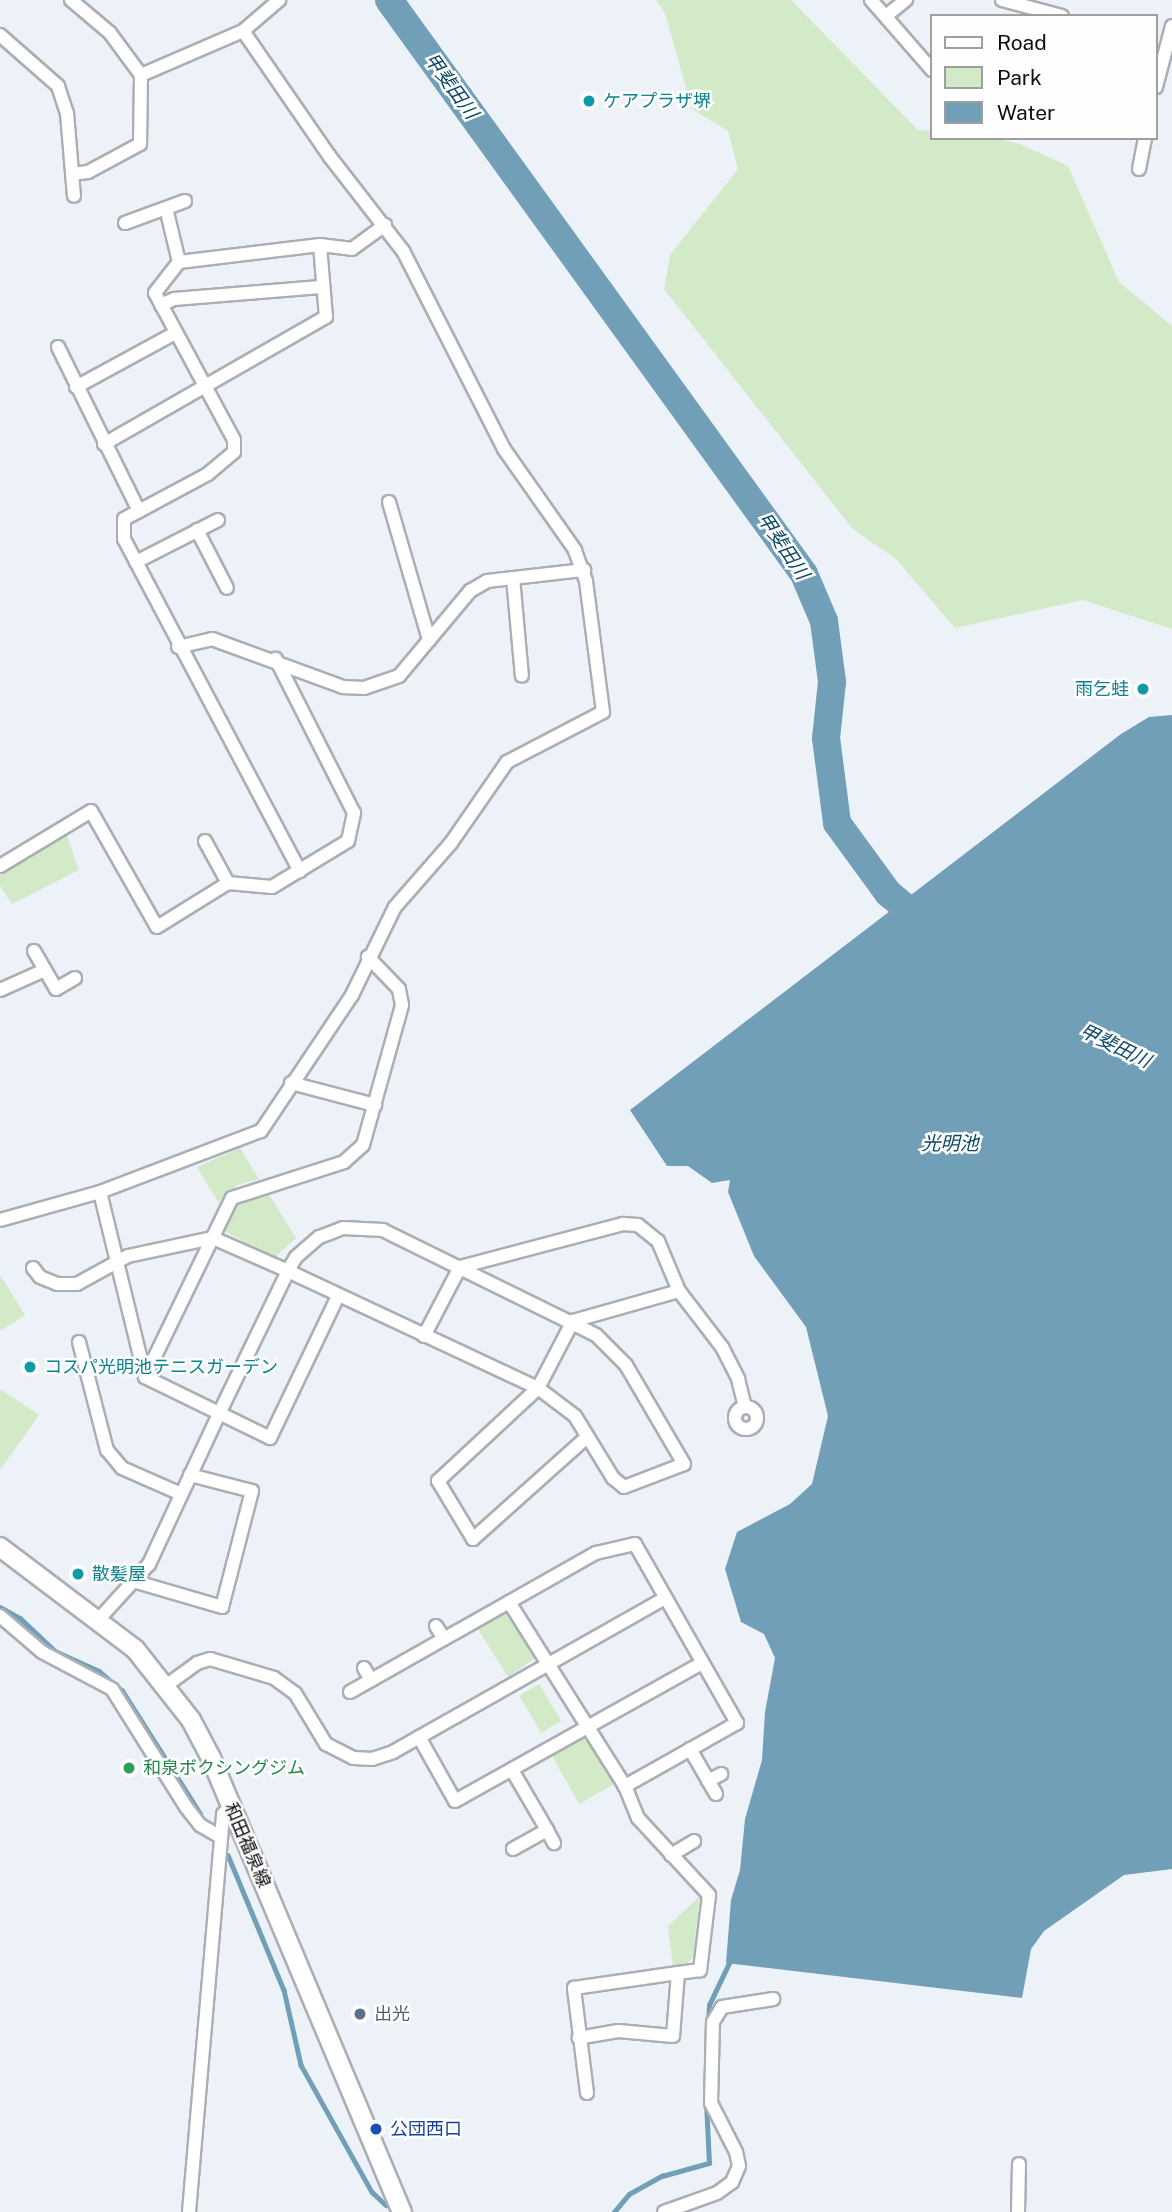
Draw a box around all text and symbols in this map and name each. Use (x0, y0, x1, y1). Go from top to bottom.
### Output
legend (930, 14, 1158, 140)
text: Road (997, 30, 1047, 55)
water label: 甲斐田川 (419, 49, 483, 123)
text: Park (997, 65, 1042, 90)
place label: ケアプラザ堺 (603, 90, 711, 112)
marker: ケアプラザ堺 (581, 93, 597, 109)
text: Water (997, 100, 1055, 125)
water label: 甲斐田川 (752, 508, 814, 584)
place label: 雨乞蛙 (1075, 678, 1129, 700)
marker: 雨乞蛙 (1135, 681, 1151, 697)
water label: 甲斐田川 (1076, 1019, 1154, 1073)
water label: 光明池 (922, 1133, 978, 1155)
place label: コスパ光明池テニスガーデン (44, 1356, 278, 1378)
marker: コスパ光明池テニスガーデン (22, 1359, 38, 1375)
place label: 散髪屋 (92, 1563, 146, 1585)
marker: 散髪屋 (70, 1566, 86, 1582)
place label: 和泉ボクシングジム (143, 1757, 305, 1779)
marker: 和泉ボクシングジム (121, 1760, 137, 1776)
street label: 和田福泉線 (219, 1799, 275, 1891)
place label: 出光 (374, 2003, 410, 2025)
marker: 出光 (352, 2006, 368, 2022)
place label: 公団西口 (390, 2118, 462, 2140)
marker: 公団西口 (368, 2121, 384, 2137)

